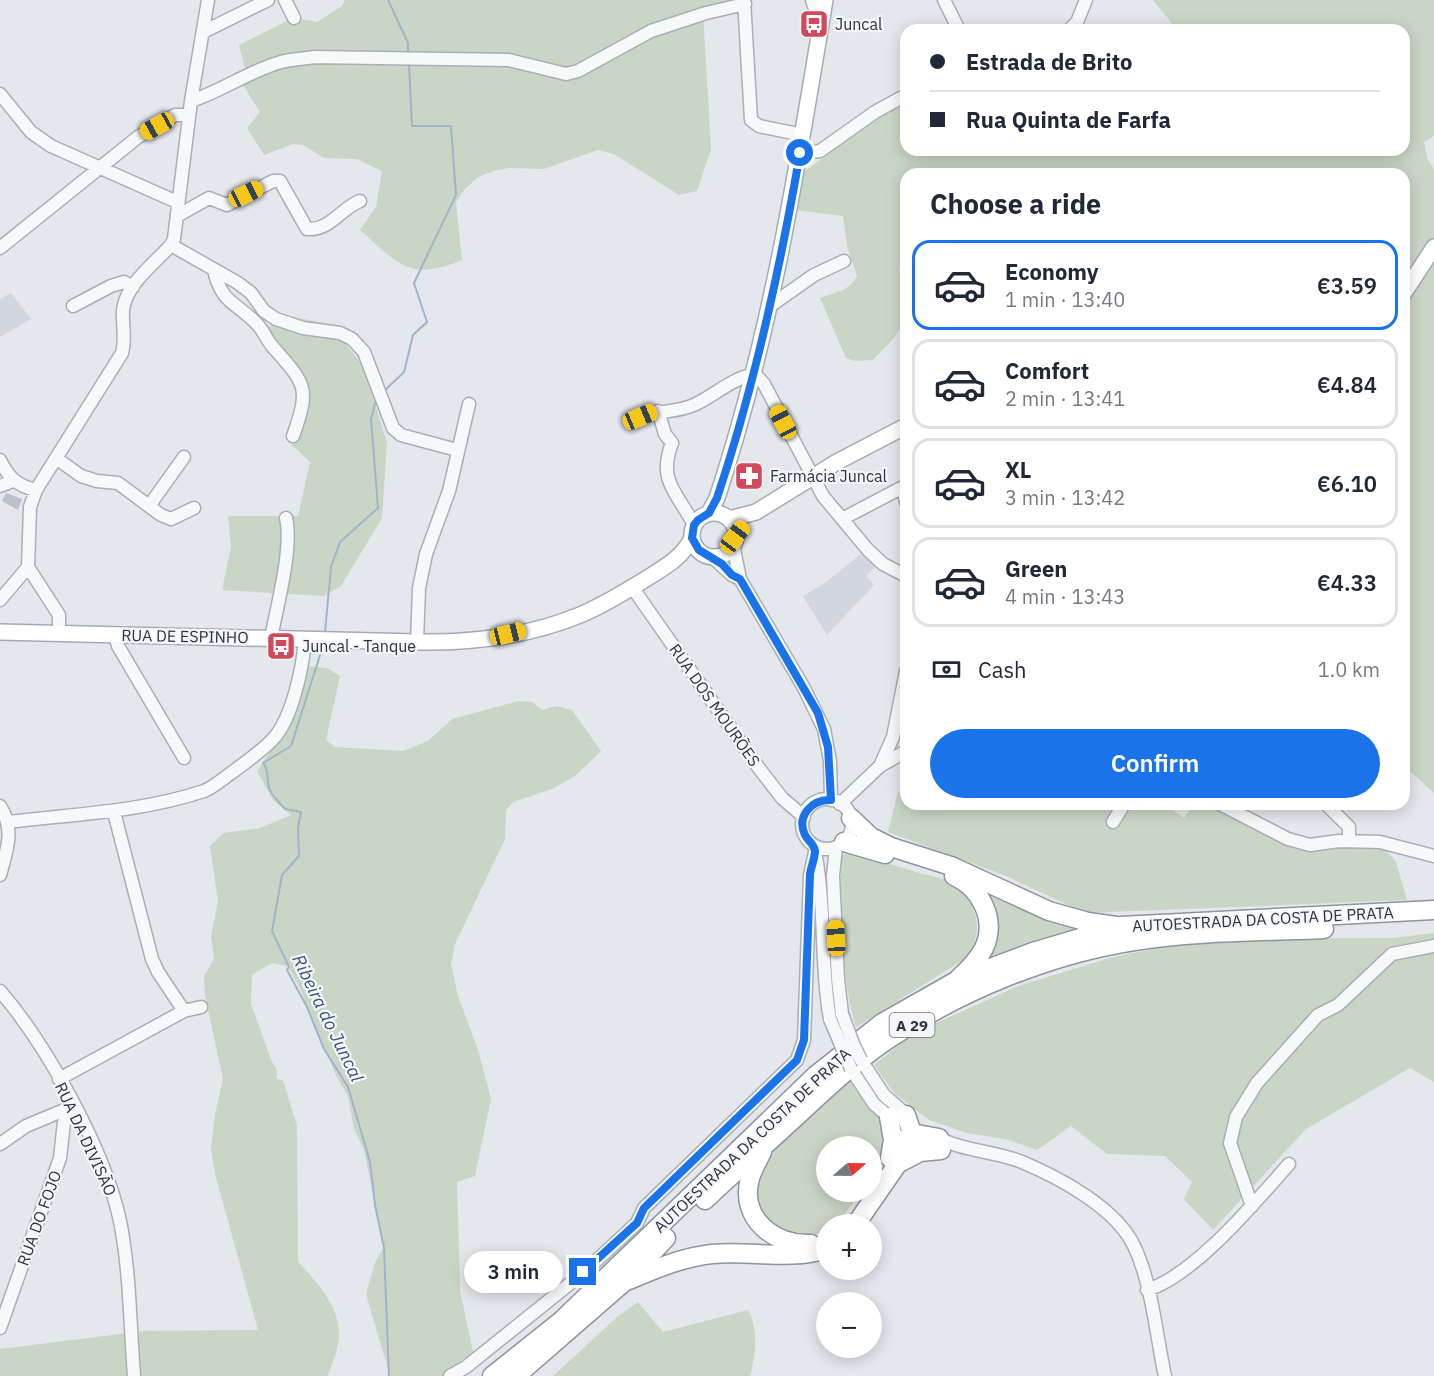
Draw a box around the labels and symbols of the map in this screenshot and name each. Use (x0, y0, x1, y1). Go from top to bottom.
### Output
bus stop icon: Juncal (798, 8, 830, 40)
place label: Juncal (835, 14, 882, 34)
car (137, 109, 177, 143)
route start (786, 139, 813, 166)
car (226, 178, 266, 210)
car (620, 402, 660, 432)
car (767, 402, 799, 442)
pharmacy icon: Farmácia Juncal (733, 460, 765, 492)
place label: Farmácia Juncal (770, 466, 887, 486)
car (717, 517, 753, 557)
car (488, 621, 528, 647)
street label: RUA DE ESPINHO (121, 625, 249, 647)
bus stop icon: Juncal - Tanque (265, 630, 297, 662)
place label: Juncal - Tanque (302, 636, 416, 656)
street label: RUA DOS MOURÕES (665, 640, 765, 770)
street label: AUTOESTRADA DA COSTA DE PRATA (1132, 902, 1394, 936)
car (826, 920, 846, 956)
water label: Ribeira do Juncal (287, 950, 369, 1086)
road number: A 29 (890, 1013, 934, 1037)
street label: AUTOESTRADA DA COSTA DE PRATA (649, 1043, 855, 1237)
street label: RUA DA DIVISÃO (51, 1079, 121, 1199)
north arrow (816, 1136, 882, 1202)
street label: RUA DO FOJO (13, 1168, 65, 1268)
callout: 3 min (463, 1251, 562, 1293)
route end (569, 1258, 596, 1285)

